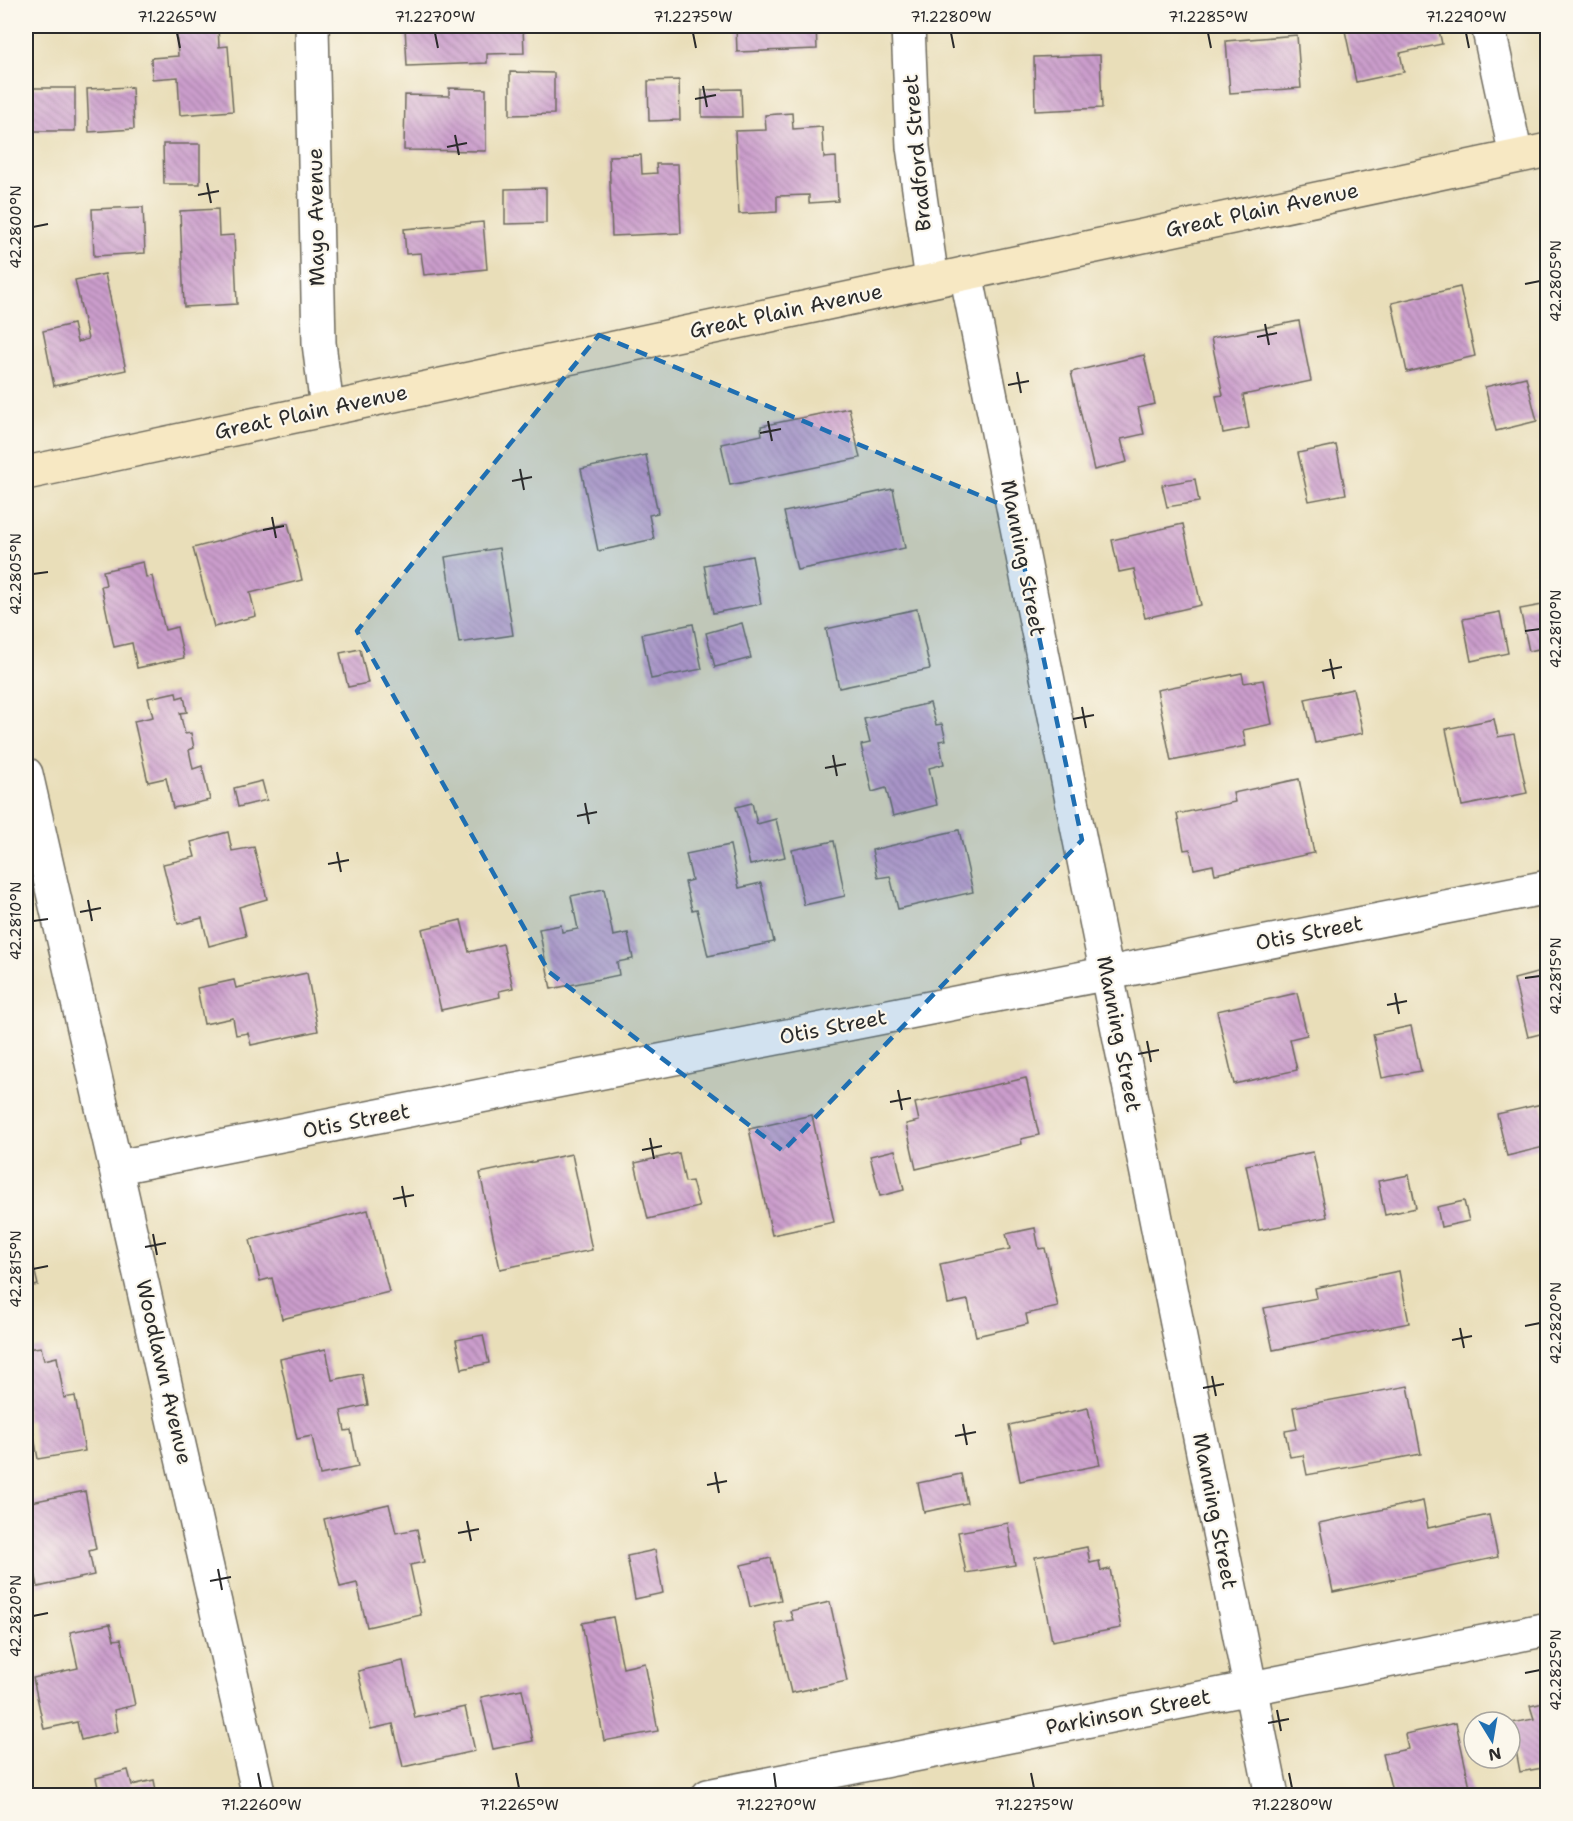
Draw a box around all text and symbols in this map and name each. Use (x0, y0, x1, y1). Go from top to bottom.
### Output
text: 71.2265°W (137, 7, 217, 27)
text: 71.2270°W (395, 7, 475, 27)
text: 71.2275°W (653, 7, 733, 27)
text: 71.2280°W (910, 7, 992, 27)
text: 71.2285°W (1168, 7, 1248, 27)
text: 71.2290°W (1425, 7, 1507, 27)
street label: Bradford Street (896, 73, 938, 233)
street label: Mayo Avenue (301, 147, 331, 287)
street label: Great Plain Avenue (1163, 176, 1361, 244)
text: 42.2800°N (6, 185, 26, 269)
text: 42.2805°N (1546, 240, 1566, 322)
street label: Great Plain Avenue (687, 277, 885, 345)
street label: Great Plain Avenue (212, 378, 410, 446)
street label: Manning Street (994, 477, 1052, 639)
text: 42.2805°N (6, 533, 26, 615)
text: 42.2810°N (1546, 590, 1566, 668)
text: 42.2810°N (6, 882, 26, 960)
street label: Otis Street (1253, 909, 1365, 957)
text: 42.2815°N (1546, 937, 1566, 1015)
street label: Manning Street (1090, 953, 1148, 1115)
street label: Otis Street (777, 1003, 889, 1051)
street label: Otis Street (300, 1097, 412, 1145)
text: 42.2815°N (6, 1230, 26, 1308)
street label: Woodlawn Avenue (129, 1277, 199, 1467)
text: 42.2820°N (1546, 1282, 1566, 1364)
street label: Manning Street (1186, 1430, 1244, 1592)
text: 42.2820°N (6, 1575, 26, 1657)
text: 42.2825°N (1546, 1629, 1566, 1711)
street label: Parkinson Street (1043, 1682, 1213, 1742)
north arrow (1462, 1710, 1522, 1770)
text: N (1487, 1743, 1503, 1766)
text: 71.2260°W (220, 1795, 302, 1815)
text: 71.2265°W (479, 1795, 559, 1815)
text: 71.2270°W (736, 1795, 816, 1815)
text: 71.2275°W (994, 1795, 1074, 1815)
text: 71.2280°W (1251, 1795, 1333, 1815)

